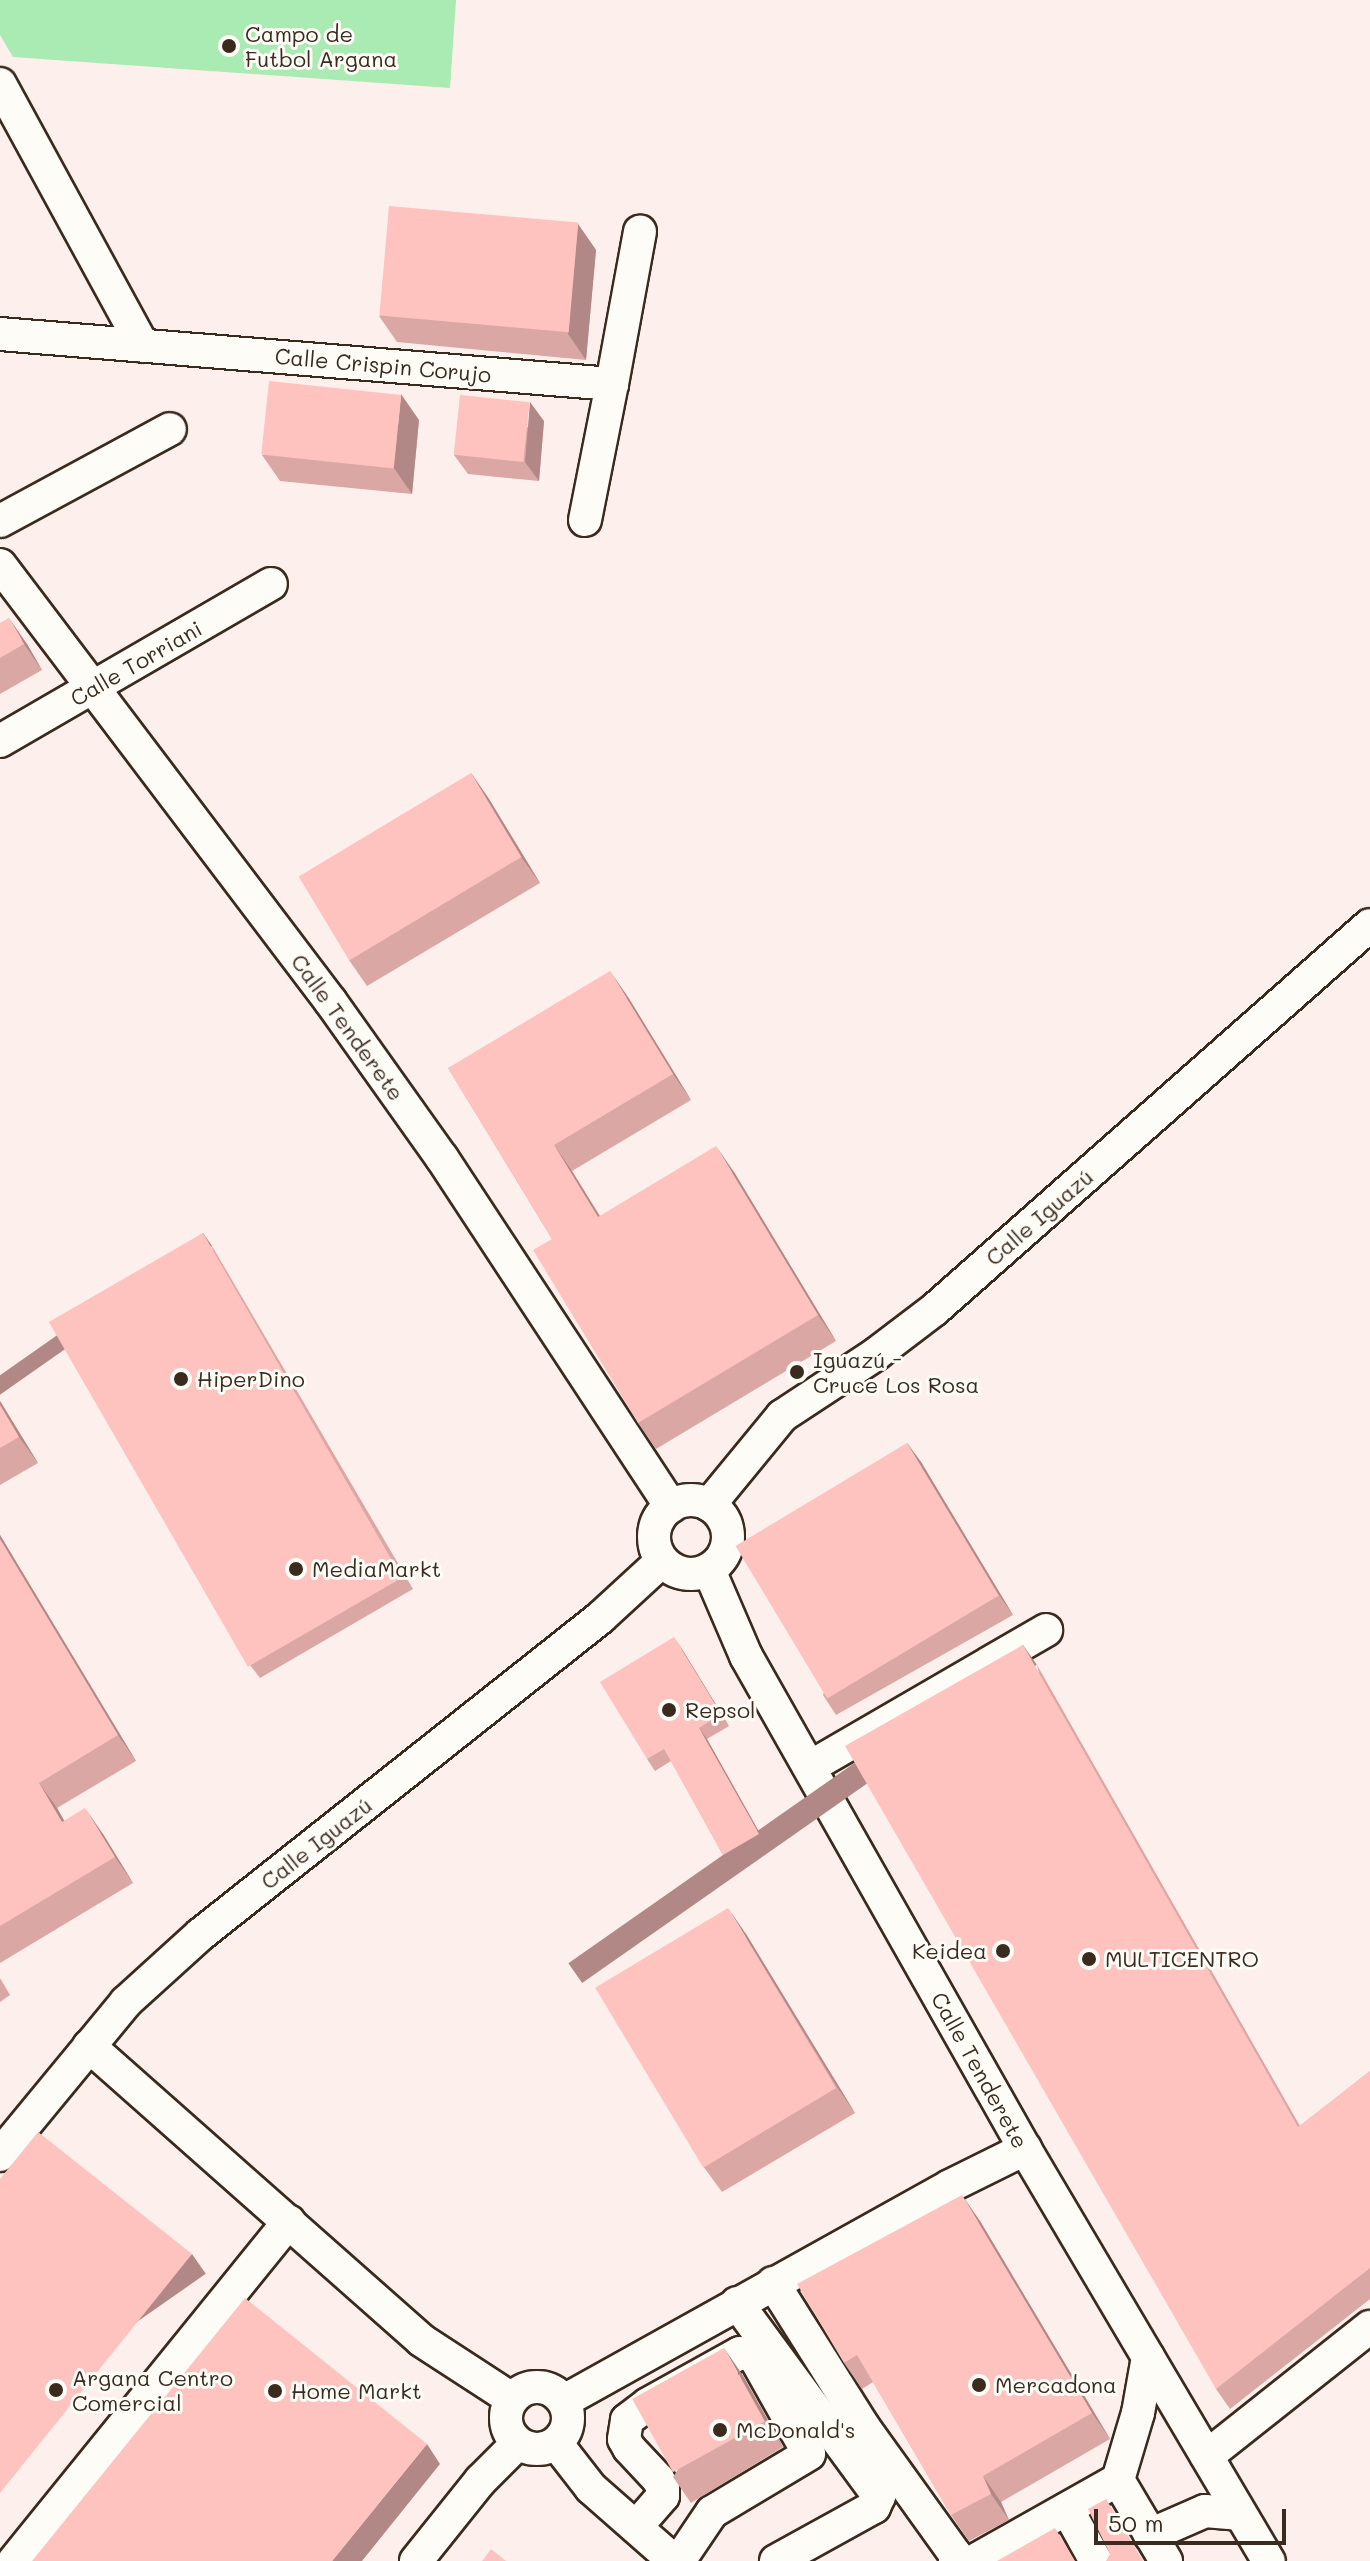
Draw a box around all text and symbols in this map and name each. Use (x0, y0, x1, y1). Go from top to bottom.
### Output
place label: Campo de Futbol Argana (245, 20, 397, 72)
marker: Campo de Futbol Argana (220, 37, 238, 55)
street label: Calle Crispin Corujo (274, 342, 492, 388)
street label: Calle Torriani (65, 615, 207, 711)
street label: Calle Tenderete (286, 949, 410, 1105)
street label: Calle Iguazú (980, 1163, 1098, 1271)
place label: Iguazú - Cruce Los Rosa (813, 1346, 979, 1398)
marker: Iguazú - Cruce Los Rosa (788, 1363, 806, 1381)
place label: HiperDino (197, 1366, 305, 1392)
marker: HiperDino (172, 1370, 190, 1388)
place label: MediaMarkt (312, 1556, 441, 1582)
marker: MediaMarkt (287, 1560, 305, 1578)
place label: Repsol (685, 1697, 756, 1723)
marker: Repsol (660, 1701, 678, 1719)
street label: Calle Iguazú (255, 1791, 377, 1895)
place label: Keidea (912, 1938, 987, 1964)
marker: Keidea (994, 1942, 1012, 1960)
place label: MULTICENTRO (1105, 1946, 1259, 1972)
marker: MULTICENTRO (1080, 1950, 1098, 1968)
street label: Calle Tenderete (926, 1987, 1034, 2153)
place label: Argana Centro Comercial (72, 2364, 233, 2416)
place label: Mercadona (995, 2372, 1117, 2398)
marker: Mercadona (970, 2376, 988, 2394)
place label: Home Markt (291, 2378, 422, 2404)
marker: Argana Centro Comercial (47, 2381, 65, 2399)
marker: Home Markt (266, 2382, 284, 2400)
place label: McDonald's (736, 2417, 856, 2443)
marker: McDonald's (711, 2421, 729, 2439)
scale bar (1098, 2493, 1290, 2543)
text: 50 m (1108, 2507, 1164, 2538)

